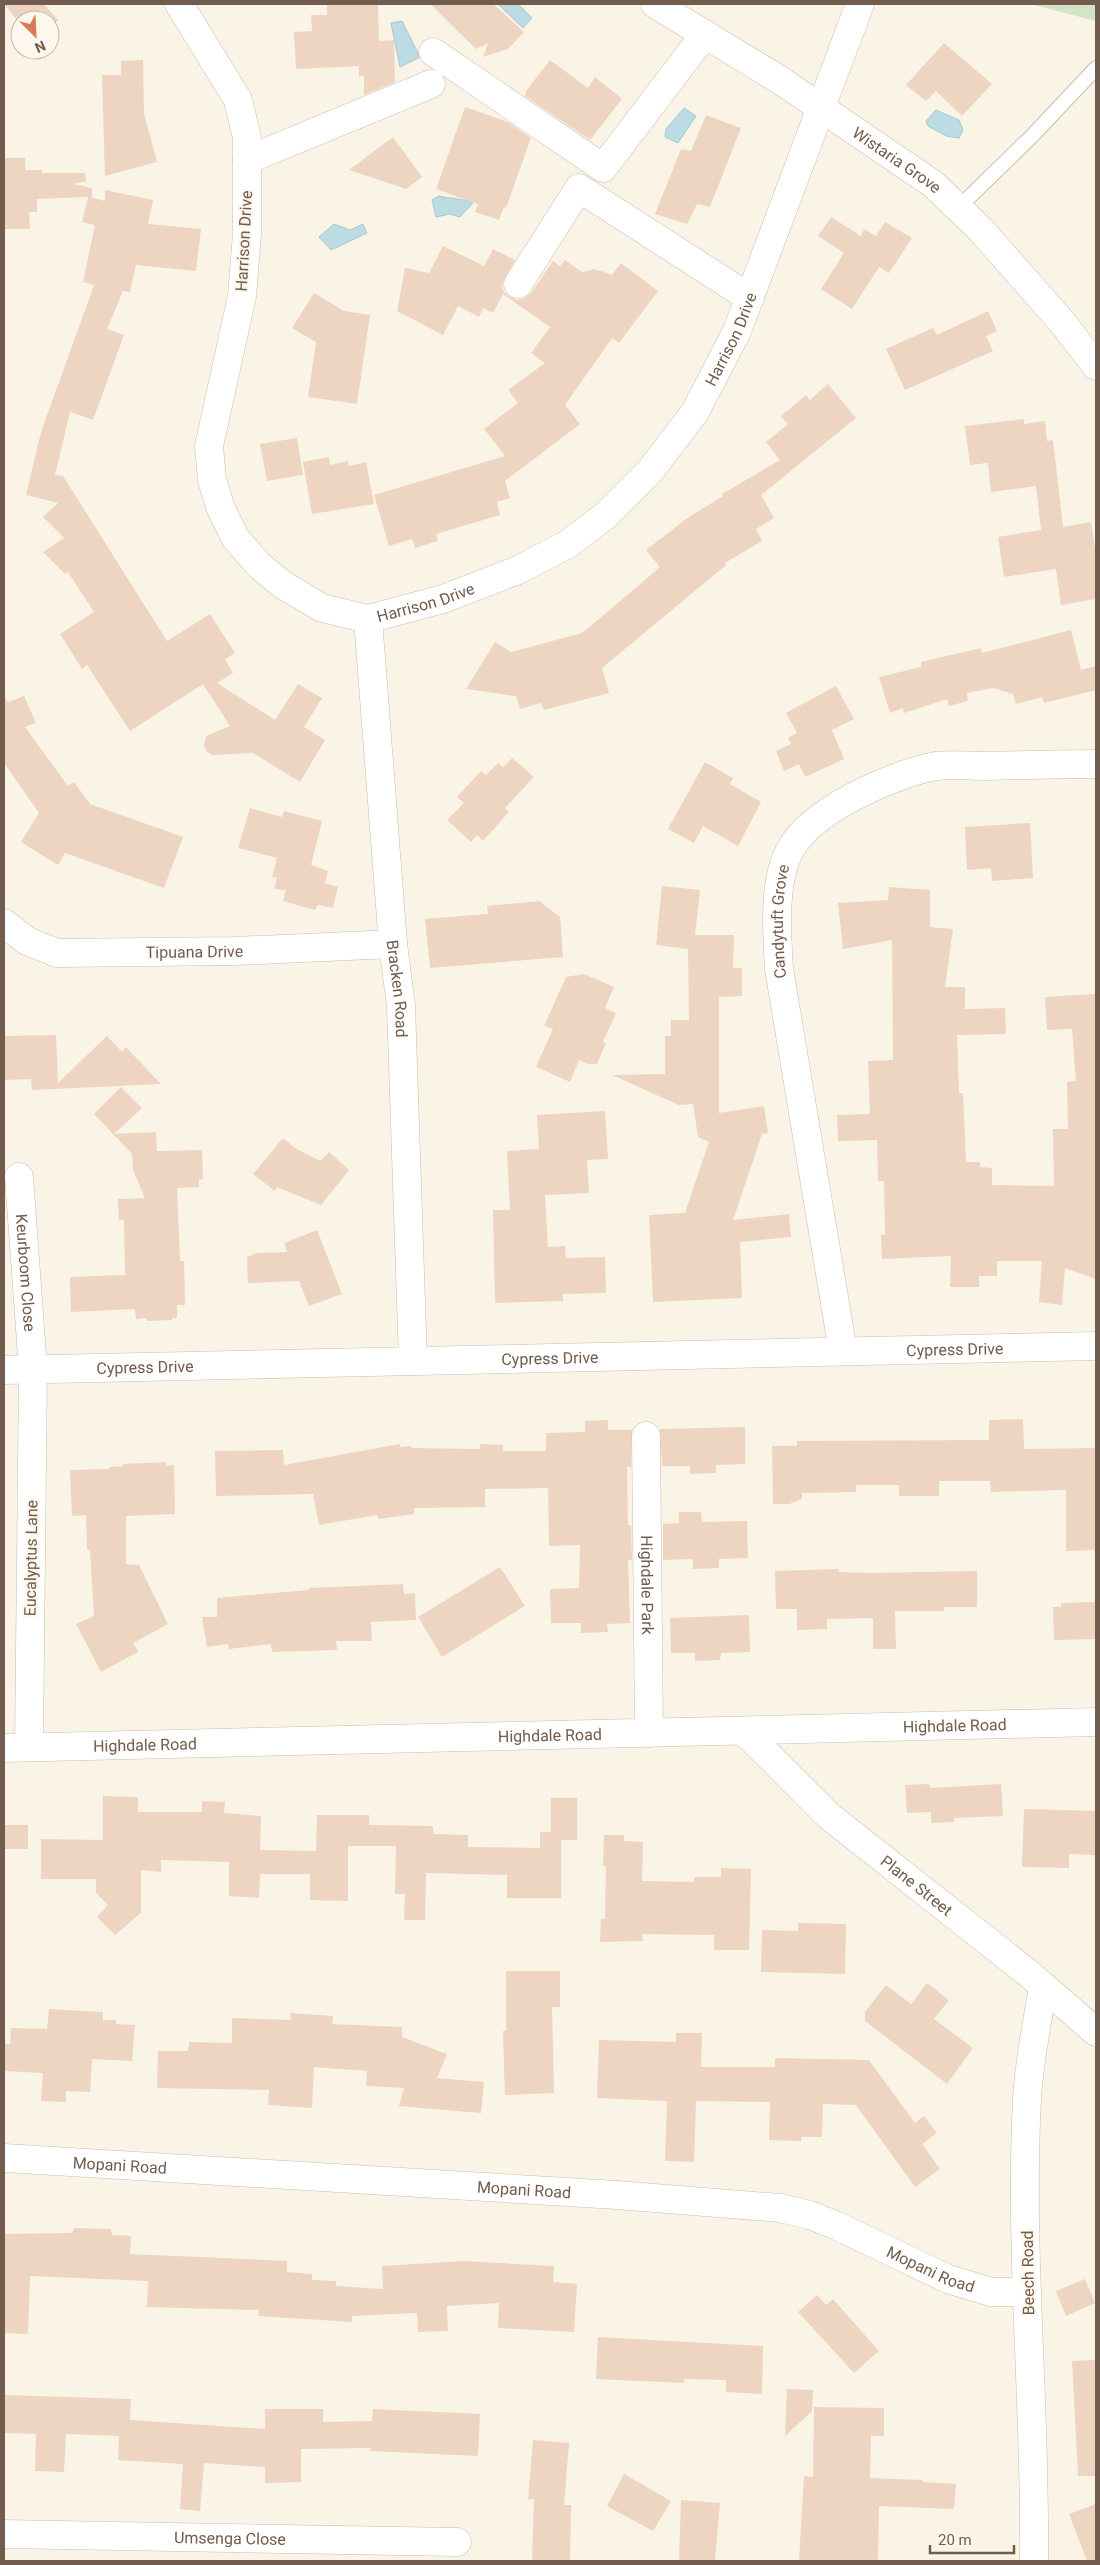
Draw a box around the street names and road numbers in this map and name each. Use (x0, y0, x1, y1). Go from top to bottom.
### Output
street label: Wistaria Grove (849, 123, 946, 197)
street label: Harrison Drive (232, 190, 256, 292)
street label: Harrison Drive (701, 290, 760, 389)
street label: Harrison Drive (375, 578, 477, 626)
street label: Candytuft Grove (768, 862, 793, 980)
street label: Bracken Road (383, 939, 412, 1038)
street label: Tipuana Drive (146, 941, 244, 962)
street label: Keurboom Close (12, 1213, 40, 1332)
street label: Cypress Drive (906, 1339, 1004, 1360)
street label: Cypress Drive (501, 1347, 599, 1369)
street label: Cypress Drive (96, 1356, 194, 1377)
street label: Eucalyptus Lane (20, 1500, 42, 1616)
street label: Highdale Park (638, 1535, 658, 1636)
street label: Highdale Road (903, 1715, 1007, 1736)
street label: Highdale Road (498, 1724, 602, 1746)
street label: Highdale Road (93, 1734, 197, 1755)
street label: Plane Street (877, 1851, 956, 1919)
street label: Mopani Road (72, 2153, 167, 2177)
street label: Mopani Road (476, 2177, 572, 2202)
street label: Beech Road (1018, 2230, 1038, 2316)
street label: Mopani Road (884, 2242, 977, 2296)
street label: Umsenga Close (174, 2528, 286, 2548)

